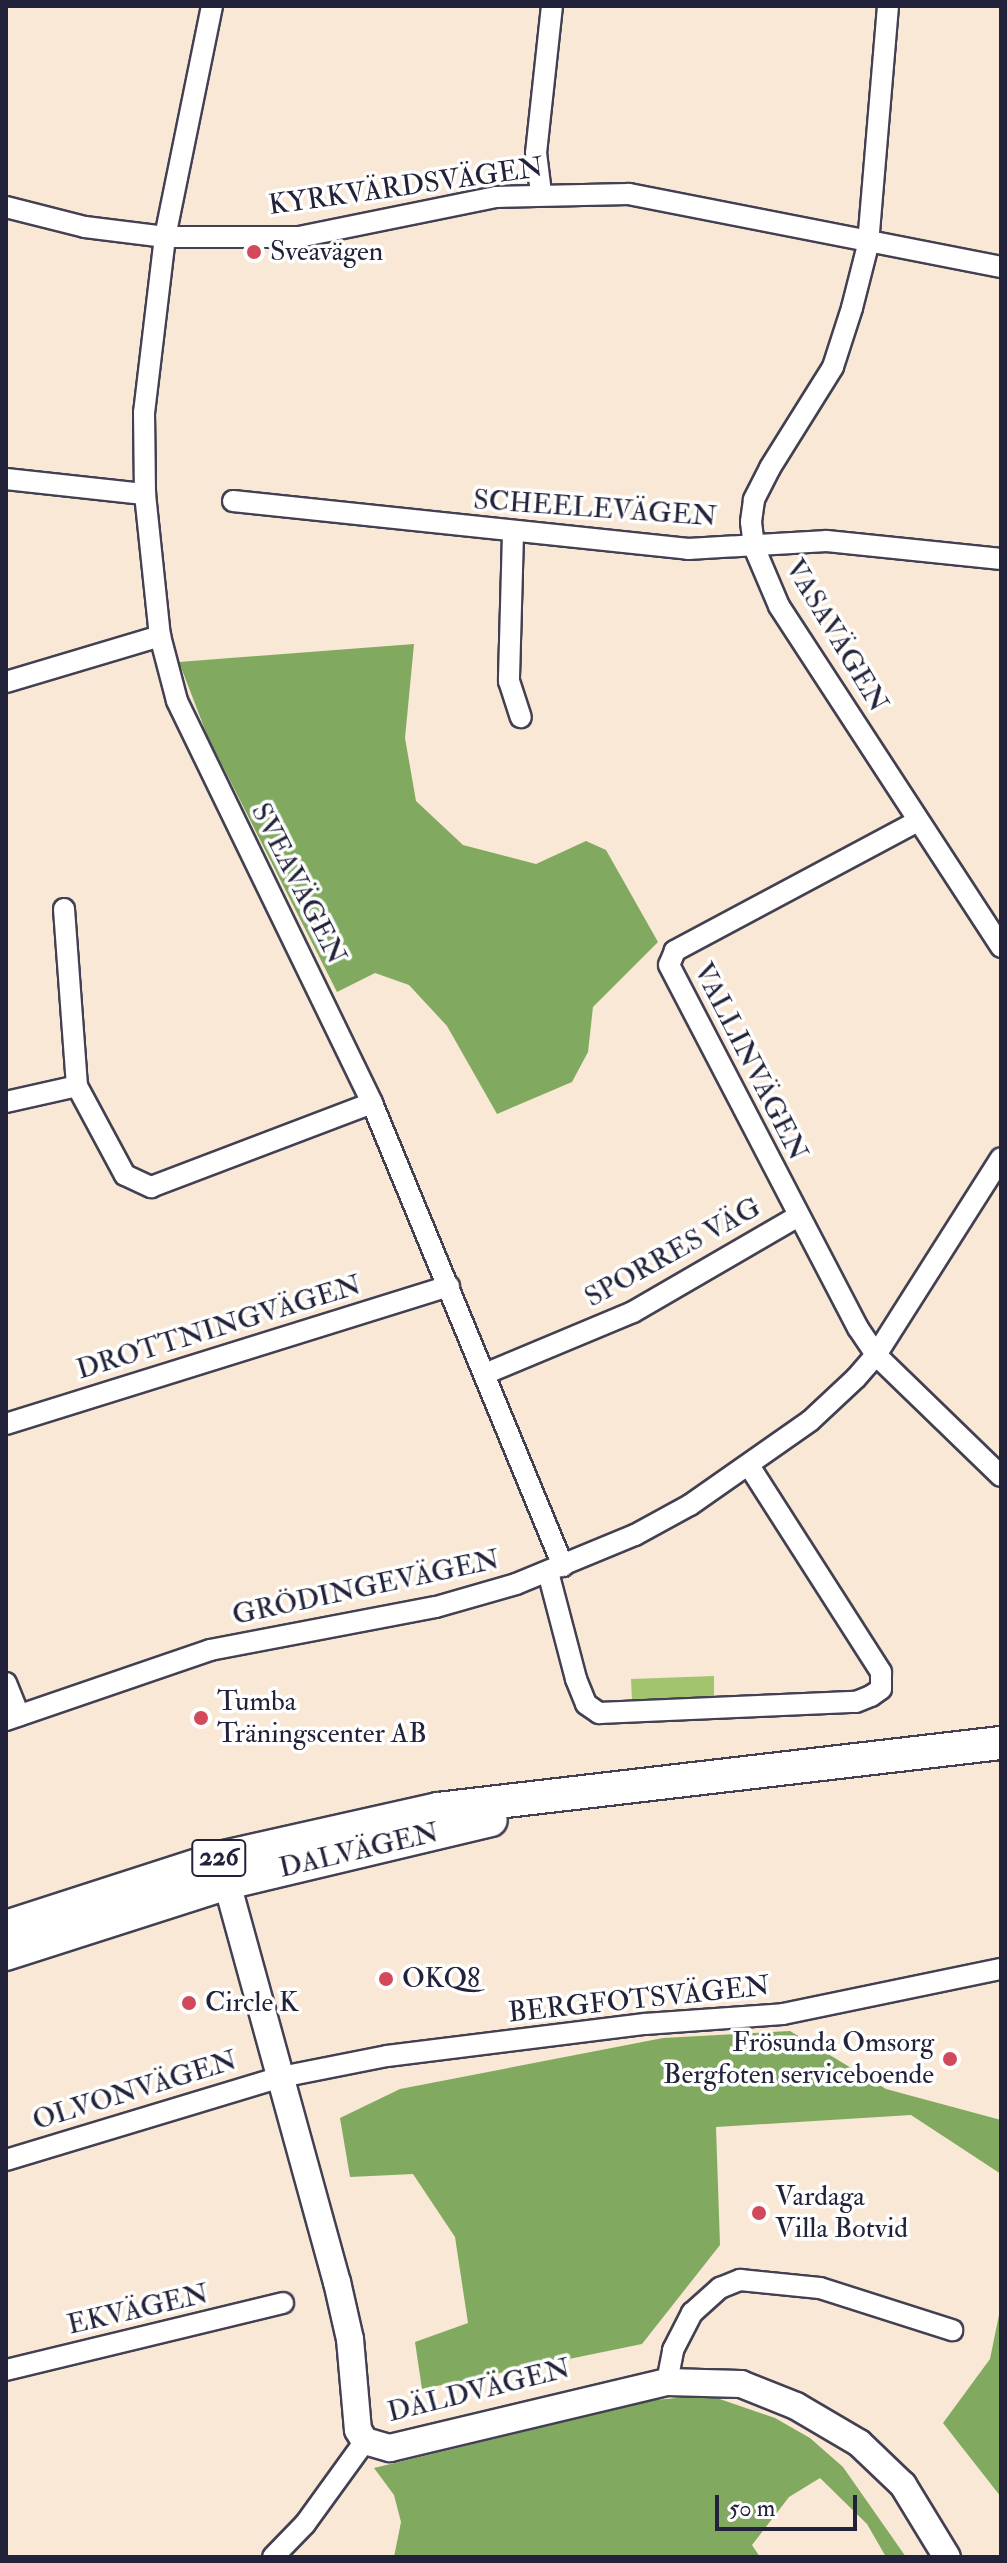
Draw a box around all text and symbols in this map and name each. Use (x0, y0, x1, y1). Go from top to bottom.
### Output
street label: KYRKVÄRDSVÄGEN (267, 151, 545, 223)
place label: Sveavägen (270, 235, 383, 269)
marker: Sveavägen (245, 243, 263, 261)
street label: SCHEELEVÄGEN (472, 484, 718, 534)
street label: VASAVÄGEN (777, 553, 895, 719)
street label: SVEAVÄGEN (243, 798, 353, 970)
street label: VALLINVÄGEN (686, 957, 814, 1167)
street label: SPORRES VÄG (579, 1191, 767, 1315)
street label: DROTTNINGVÄGEN (73, 1269, 365, 1387)
street label: GRÖDINGEVÄGEN (229, 1543, 503, 1633)
place label: Tumba Träningscenter AB (217, 1685, 427, 1751)
marker: Tumba Träningscenter AB (192, 1709, 210, 1727)
street label: DALVÄGEN (276, 1816, 442, 1886)
road number: 226 (191, 1836, 247, 1880)
place label: OKQ8 (402, 1962, 480, 1996)
marker: OKQ8 (377, 1970, 395, 1988)
street label: BERGFOTSVÄGEN (507, 1970, 771, 2030)
place label: Circle K (205, 1986, 299, 2020)
marker: Circle K (180, 1994, 198, 2012)
place label: Frösunda Omsorg Bergfoten serviceboende (663, 2026, 934, 2092)
street label: OLVONVÄGEN (29, 2044, 241, 2138)
marker: Frösunda Omsorg Bergfoten serviceboende (941, 2050, 959, 2068)
place label: Vardaga Villa Botvid (775, 2180, 908, 2246)
marker: Vardaga Villa Botvid (750, 2204, 768, 2222)
street label: EKVÄGEN (64, 2277, 212, 2343)
street label: DÄLDVÄGEN (384, 2352, 574, 2430)
scale bar (719, 2479, 861, 2529)
text: 50 m (729, 2493, 775, 2524)

